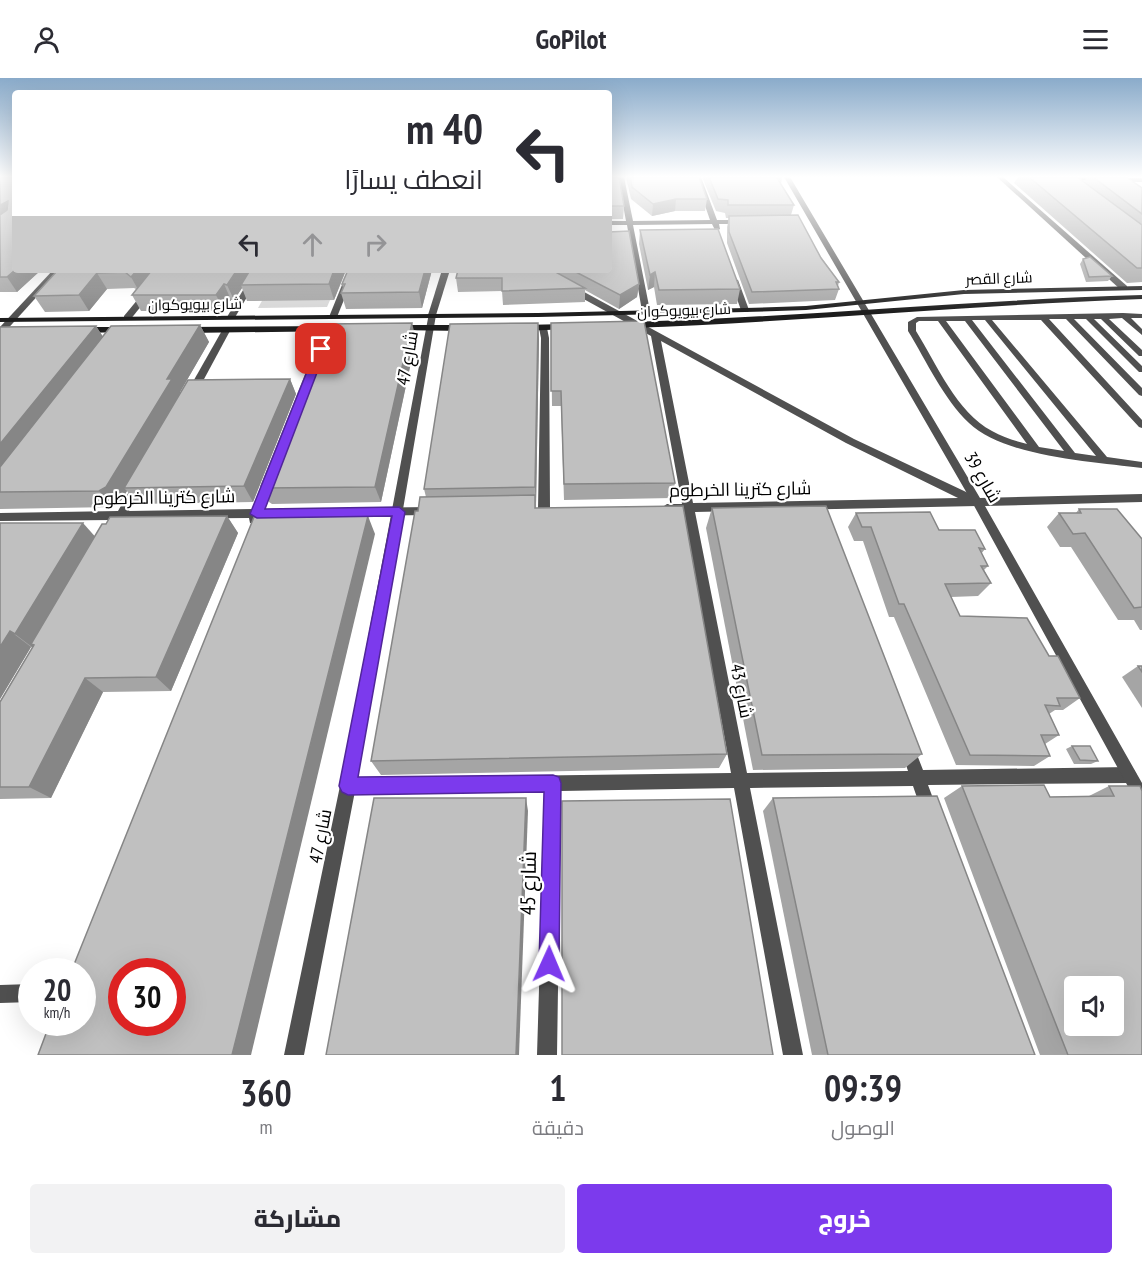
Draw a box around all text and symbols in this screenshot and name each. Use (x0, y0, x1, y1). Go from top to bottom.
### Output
text: GoPilot (536, 22, 606, 56)
icon: person (30, 23, 63, 56)
icon: menu (1079, 23, 1112, 56)
text: 40 m (406, 101, 483, 156)
icon: left (504, 114, 582, 192)
text: انعطف يسارًا (344, 162, 483, 196)
icon: left (233, 228, 266, 261)
icon: ahead (296, 228, 329, 261)
icon: right (359, 228, 392, 261)
street label: شارع القصر (964, 267, 1033, 291)
street label: شارع بيويوكوان (148, 294, 242, 316)
street label: شارع بيويوكوان (637, 299, 731, 323)
pin (295, 323, 346, 374)
street label: شارع 47 (391, 329, 424, 387)
icon: arrive (304, 332, 337, 365)
street label: شارع 39 (958, 447, 1007, 507)
street label: شارع كترينا الخرطوم (669, 476, 811, 503)
street label: شارع كترينا الخرطوم (93, 484, 235, 511)
street label: شارع 43 (724, 662, 759, 720)
street label: شارع 47 (303, 807, 338, 865)
street label: شارع 45 (514, 851, 543, 915)
position arrow (517, 932, 581, 996)
speed limit sign: 30 (108, 958, 186, 1036)
text: 20 (43, 970, 71, 1009)
map controls (1064, 976, 1124, 1036)
button: sound (1064, 976, 1124, 1036)
text: km/h (44, 1003, 70, 1022)
text: 1 (549, 1064, 567, 1111)
text: 09:39 (824, 1064, 902, 1111)
text: 360 (240, 1069, 292, 1116)
text: m (259, 1114, 272, 1140)
text: دقيقة (532, 1115, 584, 1141)
text: الوصول (831, 1115, 895, 1141)
button: مشاركة (30, 1184, 565, 1253)
button: خروج (577, 1184, 1112, 1253)

